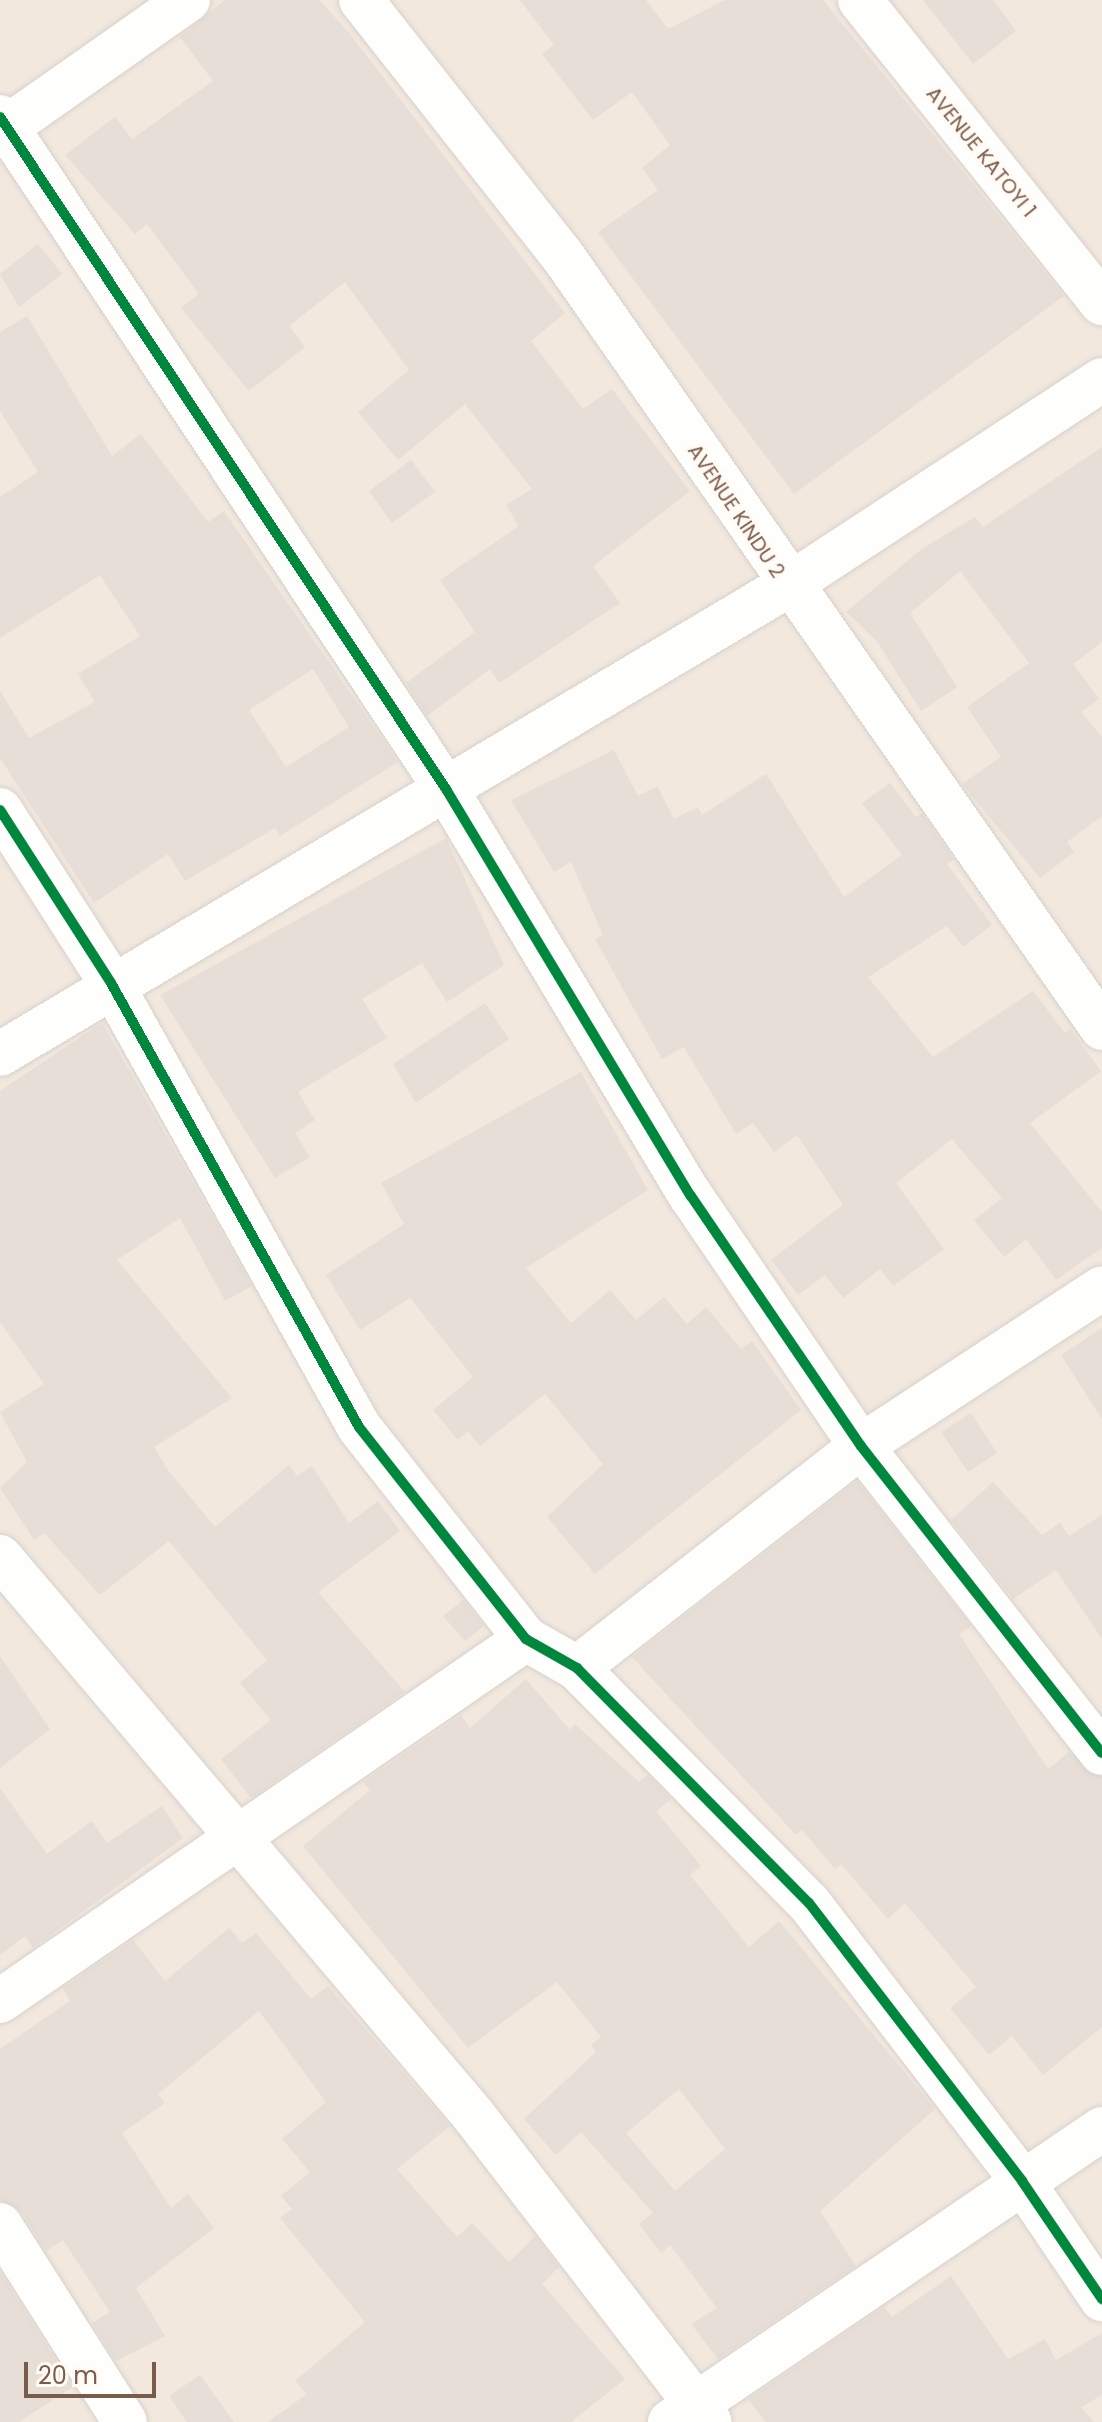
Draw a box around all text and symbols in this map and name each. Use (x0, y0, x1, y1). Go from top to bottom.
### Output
street label: AVENUE KATOYI 1 (921, 82, 1041, 222)
street label: AVENUE KINDU 2 (682, 440, 790, 582)
scale bar (28, 2346, 160, 2396)
text: 20 m (38, 2359, 98, 2392)

